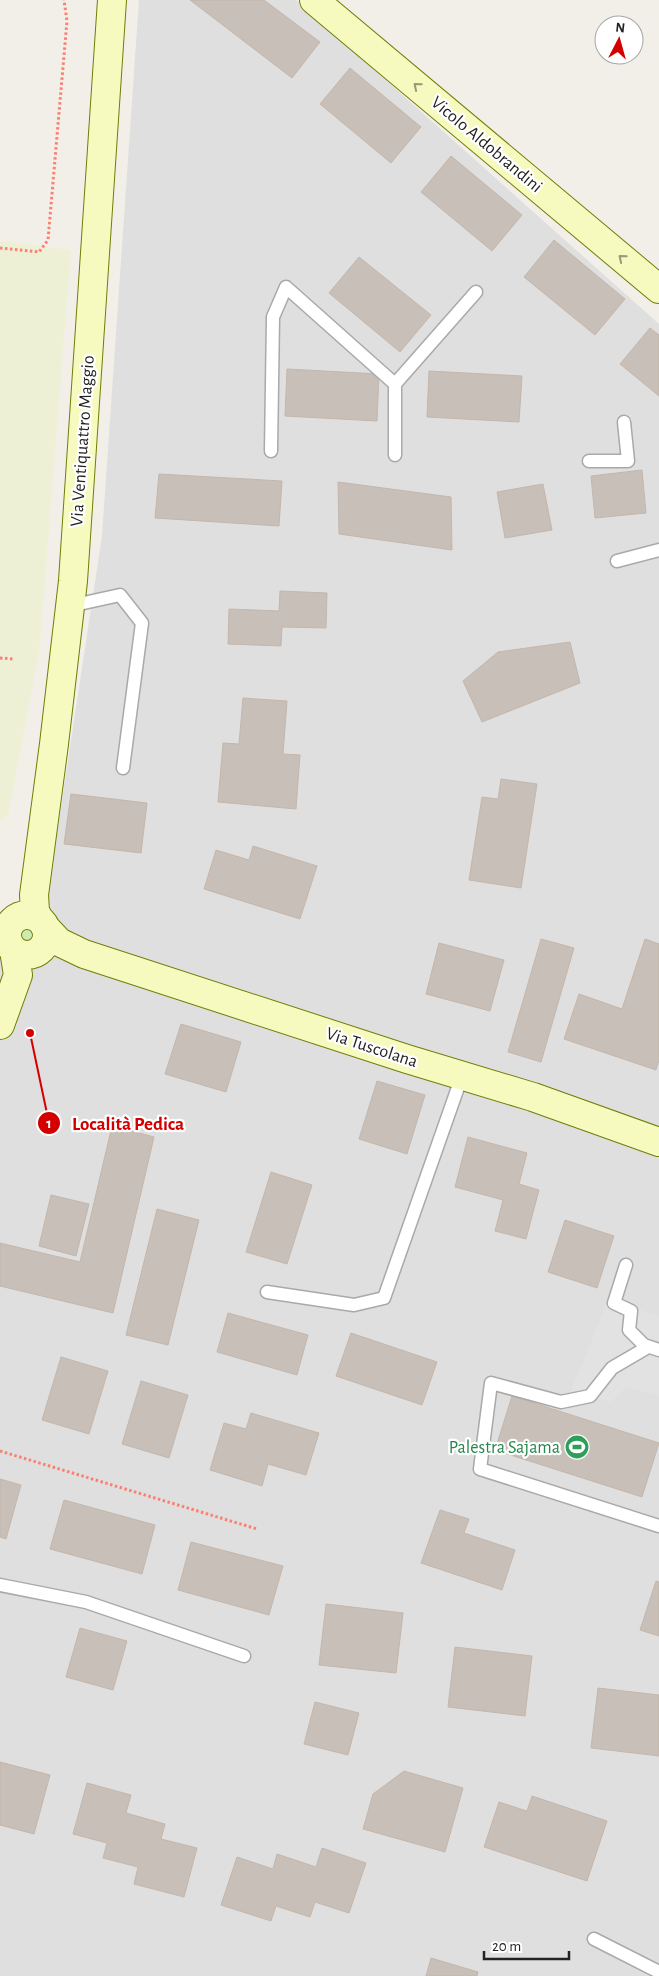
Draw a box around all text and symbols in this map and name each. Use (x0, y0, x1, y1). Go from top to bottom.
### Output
north arrow (594, 15, 644, 65)
text: N (615, 21, 626, 36)
one-way arrow (413, 83, 422, 92)
street label: Vicolo Aldobrandini (427, 93, 545, 196)
one-way arrow (618, 254, 627, 263)
street label: Via Ventiquattro Maggio (68, 355, 98, 527)
street label: Via Tuscolana (324, 1025, 420, 1071)
callout: Località Pedica (37, 1106, 194, 1140)
text: Località Pedica (72, 1115, 184, 1134)
text: 1 (46, 1116, 52, 1131)
sports icon: Palestra Sajama (564, 1434, 590, 1460)
place label: Palestra Sajama (449, 1439, 560, 1457)
scale bar (484, 1928, 569, 1960)
text: 20 m (492, 1939, 521, 1954)

